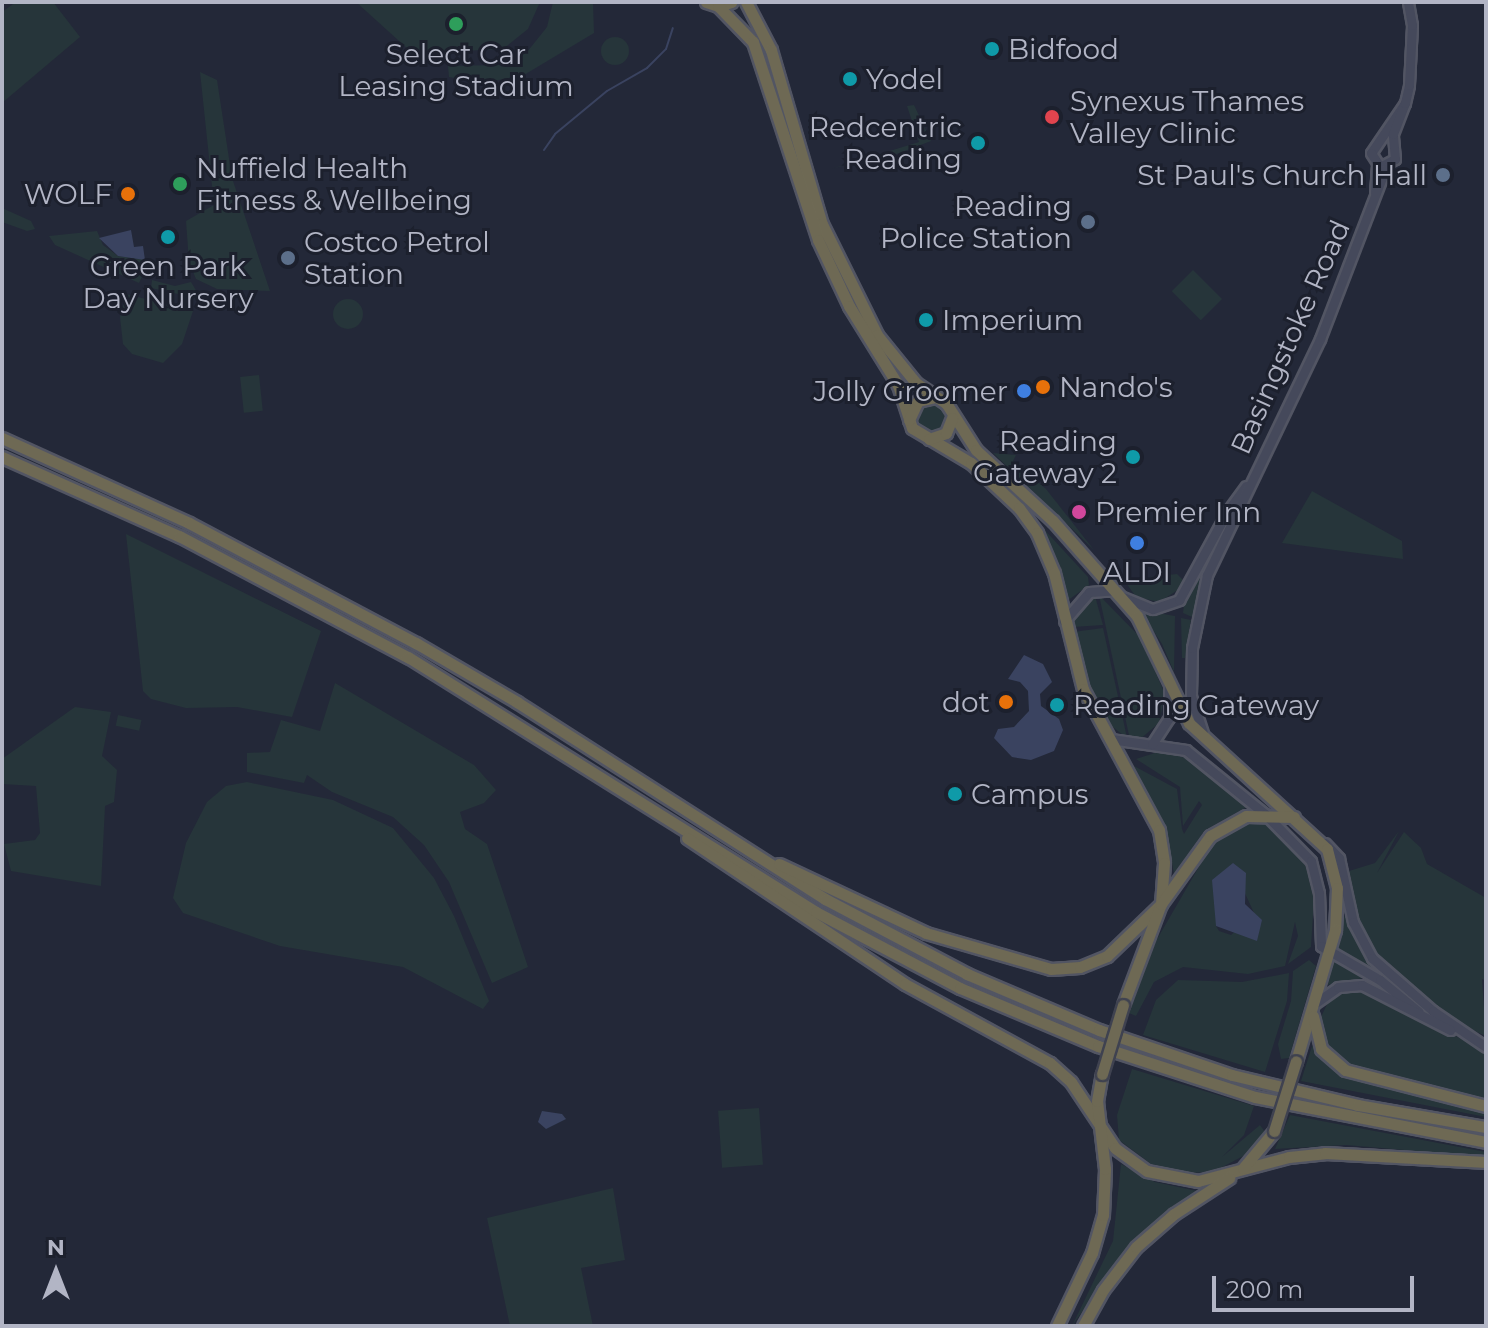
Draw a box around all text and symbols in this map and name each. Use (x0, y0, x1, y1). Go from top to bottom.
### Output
marker: Select Car Leasing Stadium (447, 15, 465, 33)
place label: Bidfood (1008, 32, 1119, 66)
place label: Select Car Leasing Stadium (338, 37, 574, 103)
marker: Bidfood (983, 40, 1001, 58)
place label: Yodel (866, 62, 943, 96)
marker: Yodel (841, 70, 859, 88)
place label: Synexus Thames Valley Clinic (1070, 84, 1304, 150)
marker: Synexus Thames Valley Clinic (1041, 106, 1063, 128)
place label: Redcentric Reading (809, 110, 962, 176)
marker: Redcentric Reading (969, 134, 987, 152)
place label: Nuffield Health Fitness & Wellbeing (196, 151, 472, 217)
place label: St Paul's Church Hall (1137, 158, 1427, 192)
marker: St Paul's Church Hall (1434, 166, 1452, 184)
marker: Nuffield Health Fitness & Wellbeing (171, 175, 189, 193)
place label: WOLF (24, 177, 112, 211)
marker: WOLF (119, 185, 137, 203)
place label: Reading Police Station (880, 189, 1072, 255)
marker: Reading Police Station (1079, 213, 1097, 231)
street label: Basingstoke Road (1223, 215, 1357, 459)
place label: Costco Petrol Station (304, 225, 490, 291)
marker: Green Park Day Nursery (159, 228, 177, 246)
place label: Green Park Day Nursery (82, 249, 254, 315)
marker: Costco Petrol Station (279, 249, 297, 267)
place label: Imperium (942, 303, 1083, 337)
marker: Imperium (917, 311, 935, 329)
place label: Nando's (1059, 370, 1173, 404)
place label: Jolly Groomer (813, 374, 1008, 408)
marker: Nando's (1034, 378, 1052, 396)
marker: Jolly Groomer (1015, 382, 1033, 400)
place label: Reading Gateway 2 (973, 424, 1117, 490)
marker: Reading Gateway 2 (1124, 448, 1142, 466)
place label: Premier Inn (1095, 495, 1261, 529)
marker: Premier Inn (1070, 503, 1088, 521)
marker: ALDI (1128, 534, 1146, 552)
place label: ALDI (1103, 555, 1171, 589)
place label: dot (942, 685, 990, 719)
place label: Reading Gateway (1073, 688, 1319, 722)
marker: dot (997, 693, 1015, 711)
marker: Reading Gateway (1048, 696, 1066, 714)
place label: Campus (971, 777, 1088, 811)
marker: Campus (946, 785, 964, 803)
north arrow (16, 1232, 96, 1312)
text: N (47, 1234, 65, 1261)
scale bar (1216, 1260, 1418, 1310)
text: 200 m (1226, 1275, 1303, 1304)

